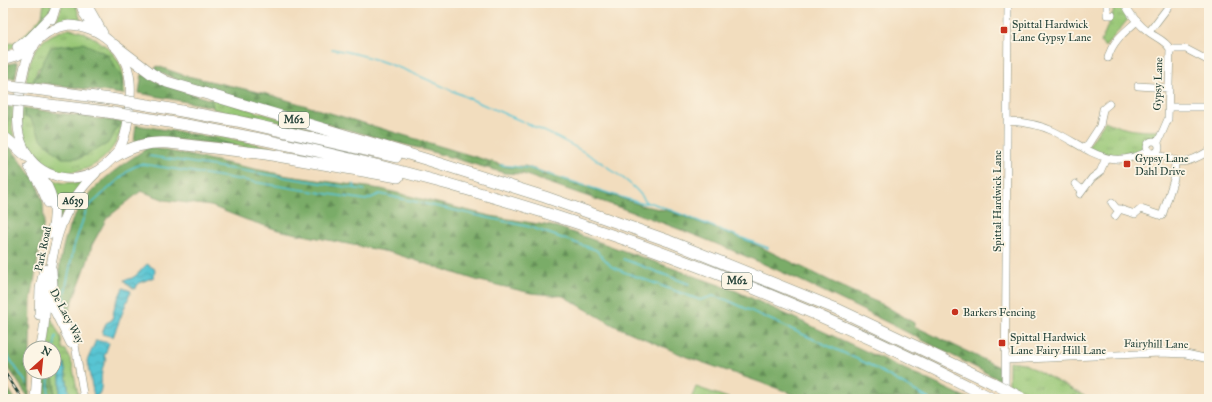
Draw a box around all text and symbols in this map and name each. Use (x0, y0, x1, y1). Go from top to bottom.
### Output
place label: Spittal Hardwick Lane Gypsy Lane (1012, 18, 1092, 44)
marker: Spittal Hardwick Lane Gypsy Lane (999, 25, 1009, 35)
street label: Gypsy Lane (1151, 57, 1165, 111)
road number: M62 (279, 112, 309, 128)
street label: Spittal Hardwick Lane (991, 150, 1004, 252)
place label: Gypsy Lane Dahl Drive (1135, 152, 1189, 178)
marker: Gypsy Lane Dahl Drive (1122, 159, 1132, 169)
road number: A639 (58, 193, 88, 209)
street label: Park Road (32, 225, 54, 273)
road number: M62 (722, 273, 752, 289)
street label: De Lacy Way (47, 286, 87, 346)
place label: Barkers Fencing (963, 306, 1036, 319)
marker: Barkers Fencing (950, 307, 960, 317)
place label: Spittal Hardwick Lane Fairy Hill Lane (1010, 331, 1107, 357)
street label: Fairyhill Lane (1124, 337, 1189, 351)
marker: Spittal Hardwick Lane Fairy Hill Lane (997, 338, 1007, 348)
north arrow (22, 340, 62, 380)
text: N (39, 344, 54, 360)

